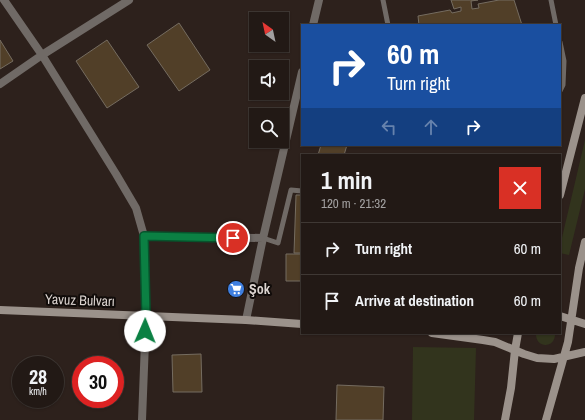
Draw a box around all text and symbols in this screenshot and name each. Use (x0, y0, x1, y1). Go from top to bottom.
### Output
north arrow (249, 12, 289, 52)
map controls (249, 12, 289, 148)
text: 60 m (387, 35, 439, 73)
icon: right (321, 40, 373, 92)
button: sound (249, 60, 289, 100)
text: Turn right (387, 71, 450, 96)
button: search (249, 108, 289, 148)
icon: left (378, 116, 400, 138)
icon: ahead (420, 116, 442, 138)
icon: right (462, 116, 484, 138)
text: 1 min (321, 164, 372, 196)
button: close (499, 167, 541, 209)
text: 120 m · 21:32 (321, 195, 386, 212)
pin (216, 221, 250, 255)
icon: arrive (222, 227, 244, 249)
icon: right (321, 238, 343, 260)
text: Turn right (355, 238, 412, 259)
text: 60 m (514, 238, 541, 259)
supermarket icon: Şok (226, 279, 246, 299)
place label: Şok (249, 280, 271, 298)
street label: Yavuz Bulvarı (45, 290, 115, 310)
icon: arrive (321, 290, 343, 312)
text: Arrive at destination (355, 290, 474, 311)
text: 60 m (514, 290, 541, 311)
position arrow (124, 310, 166, 352)
speed limit sign: 30 (72, 356, 124, 408)
text: 28 (29, 363, 47, 390)
text: km/h (29, 385, 47, 398)

